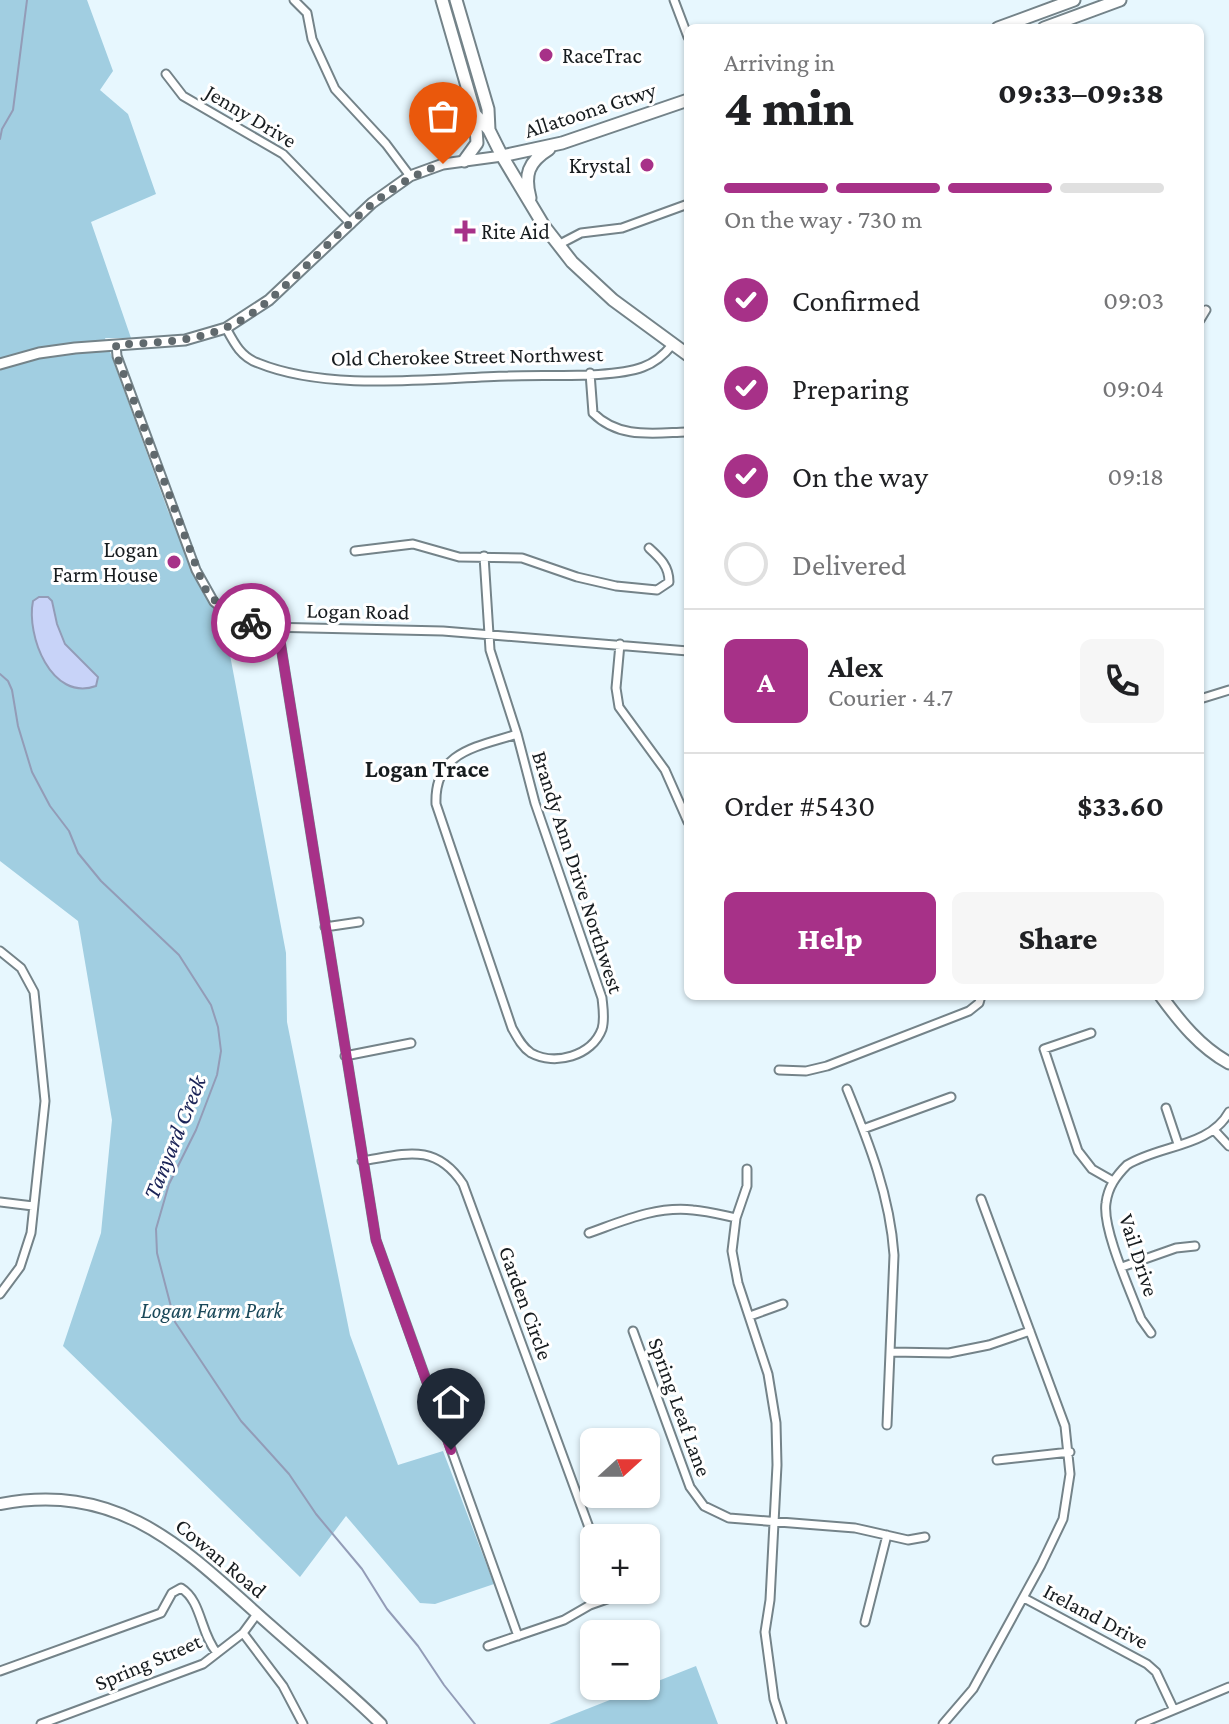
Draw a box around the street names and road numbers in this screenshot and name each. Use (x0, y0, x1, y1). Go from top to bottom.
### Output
street label: Allatoona Gtwy (521, 77, 660, 143)
street label: Jenny Drive (199, 78, 301, 153)
street label: Old Cherokee Street Northwest (331, 341, 604, 371)
street label: Logan Road (306, 598, 410, 624)
street label: Brandy Ann Drive Northwest (527, 748, 629, 997)
street label: Vail Drive (1114, 1211, 1164, 1299)
street label: Garden Circle (494, 1243, 558, 1363)
street label: Spring Leaf Lane (643, 1334, 717, 1480)
street label: Cowan Road (171, 1513, 272, 1603)
street label: Ireland Drive (1039, 1578, 1153, 1654)
street label: Spring Street (91, 1628, 206, 1696)

